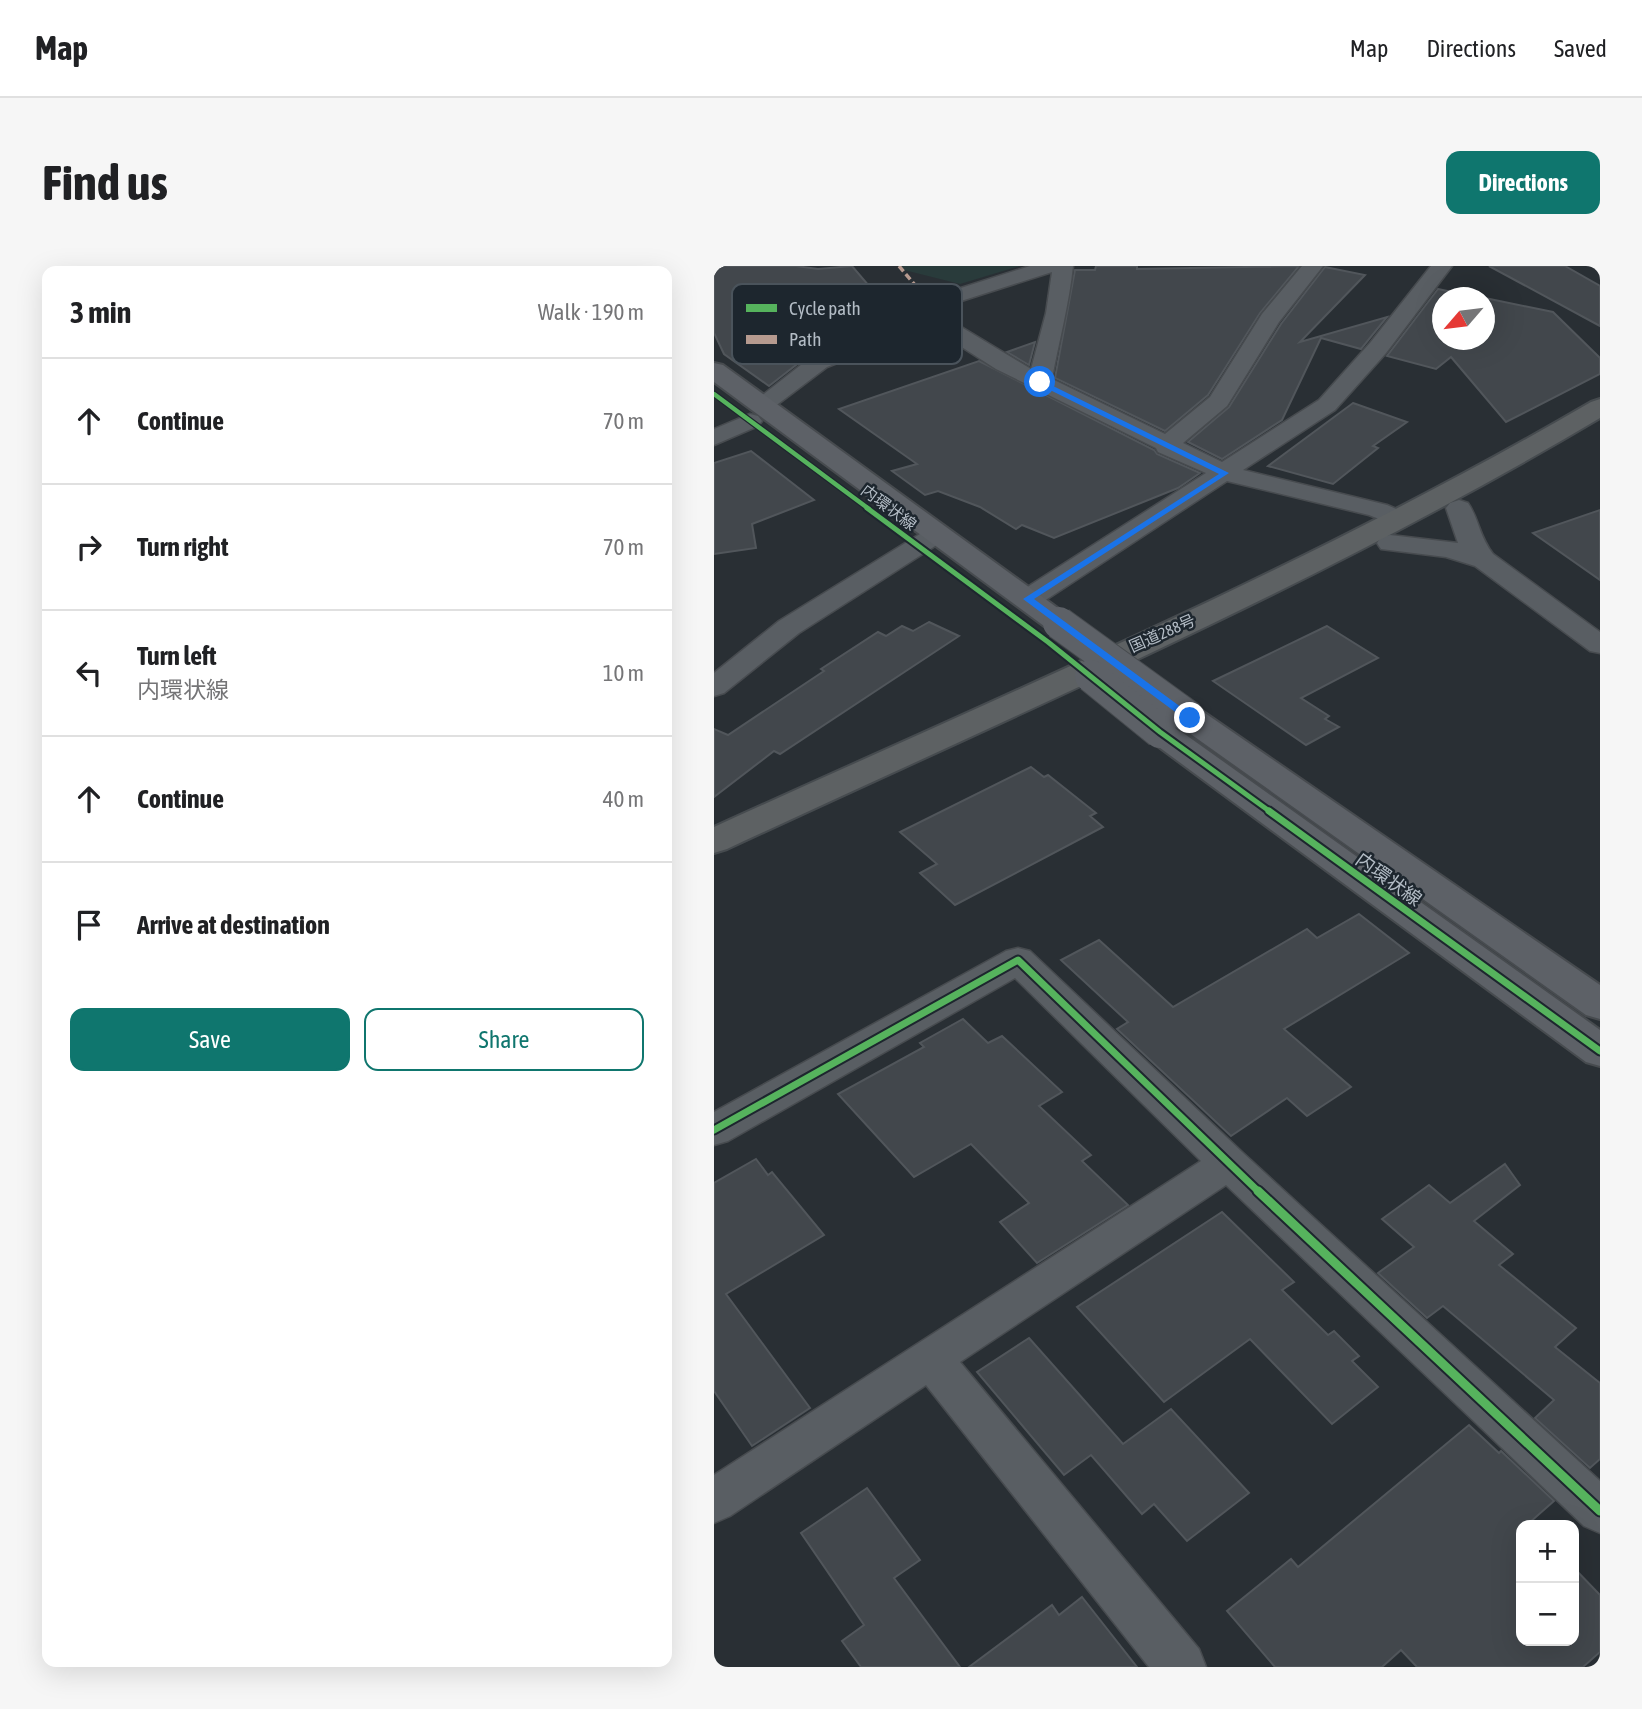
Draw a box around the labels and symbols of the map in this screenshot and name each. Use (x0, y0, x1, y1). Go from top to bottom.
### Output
legend (732, 284, 962, 364)
north arrow (1432, 287, 1495, 350)
text: Cycle path (789, 297, 861, 319)
text: Path (789, 328, 821, 350)
route start (1024, 366, 1055, 397)
street label: 内環状線 (858, 481, 920, 533)
street label: 国道288号 (1126, 610, 1198, 656)
route end (1174, 702, 1205, 733)
street label: 内環状線 (1352, 848, 1426, 910)

